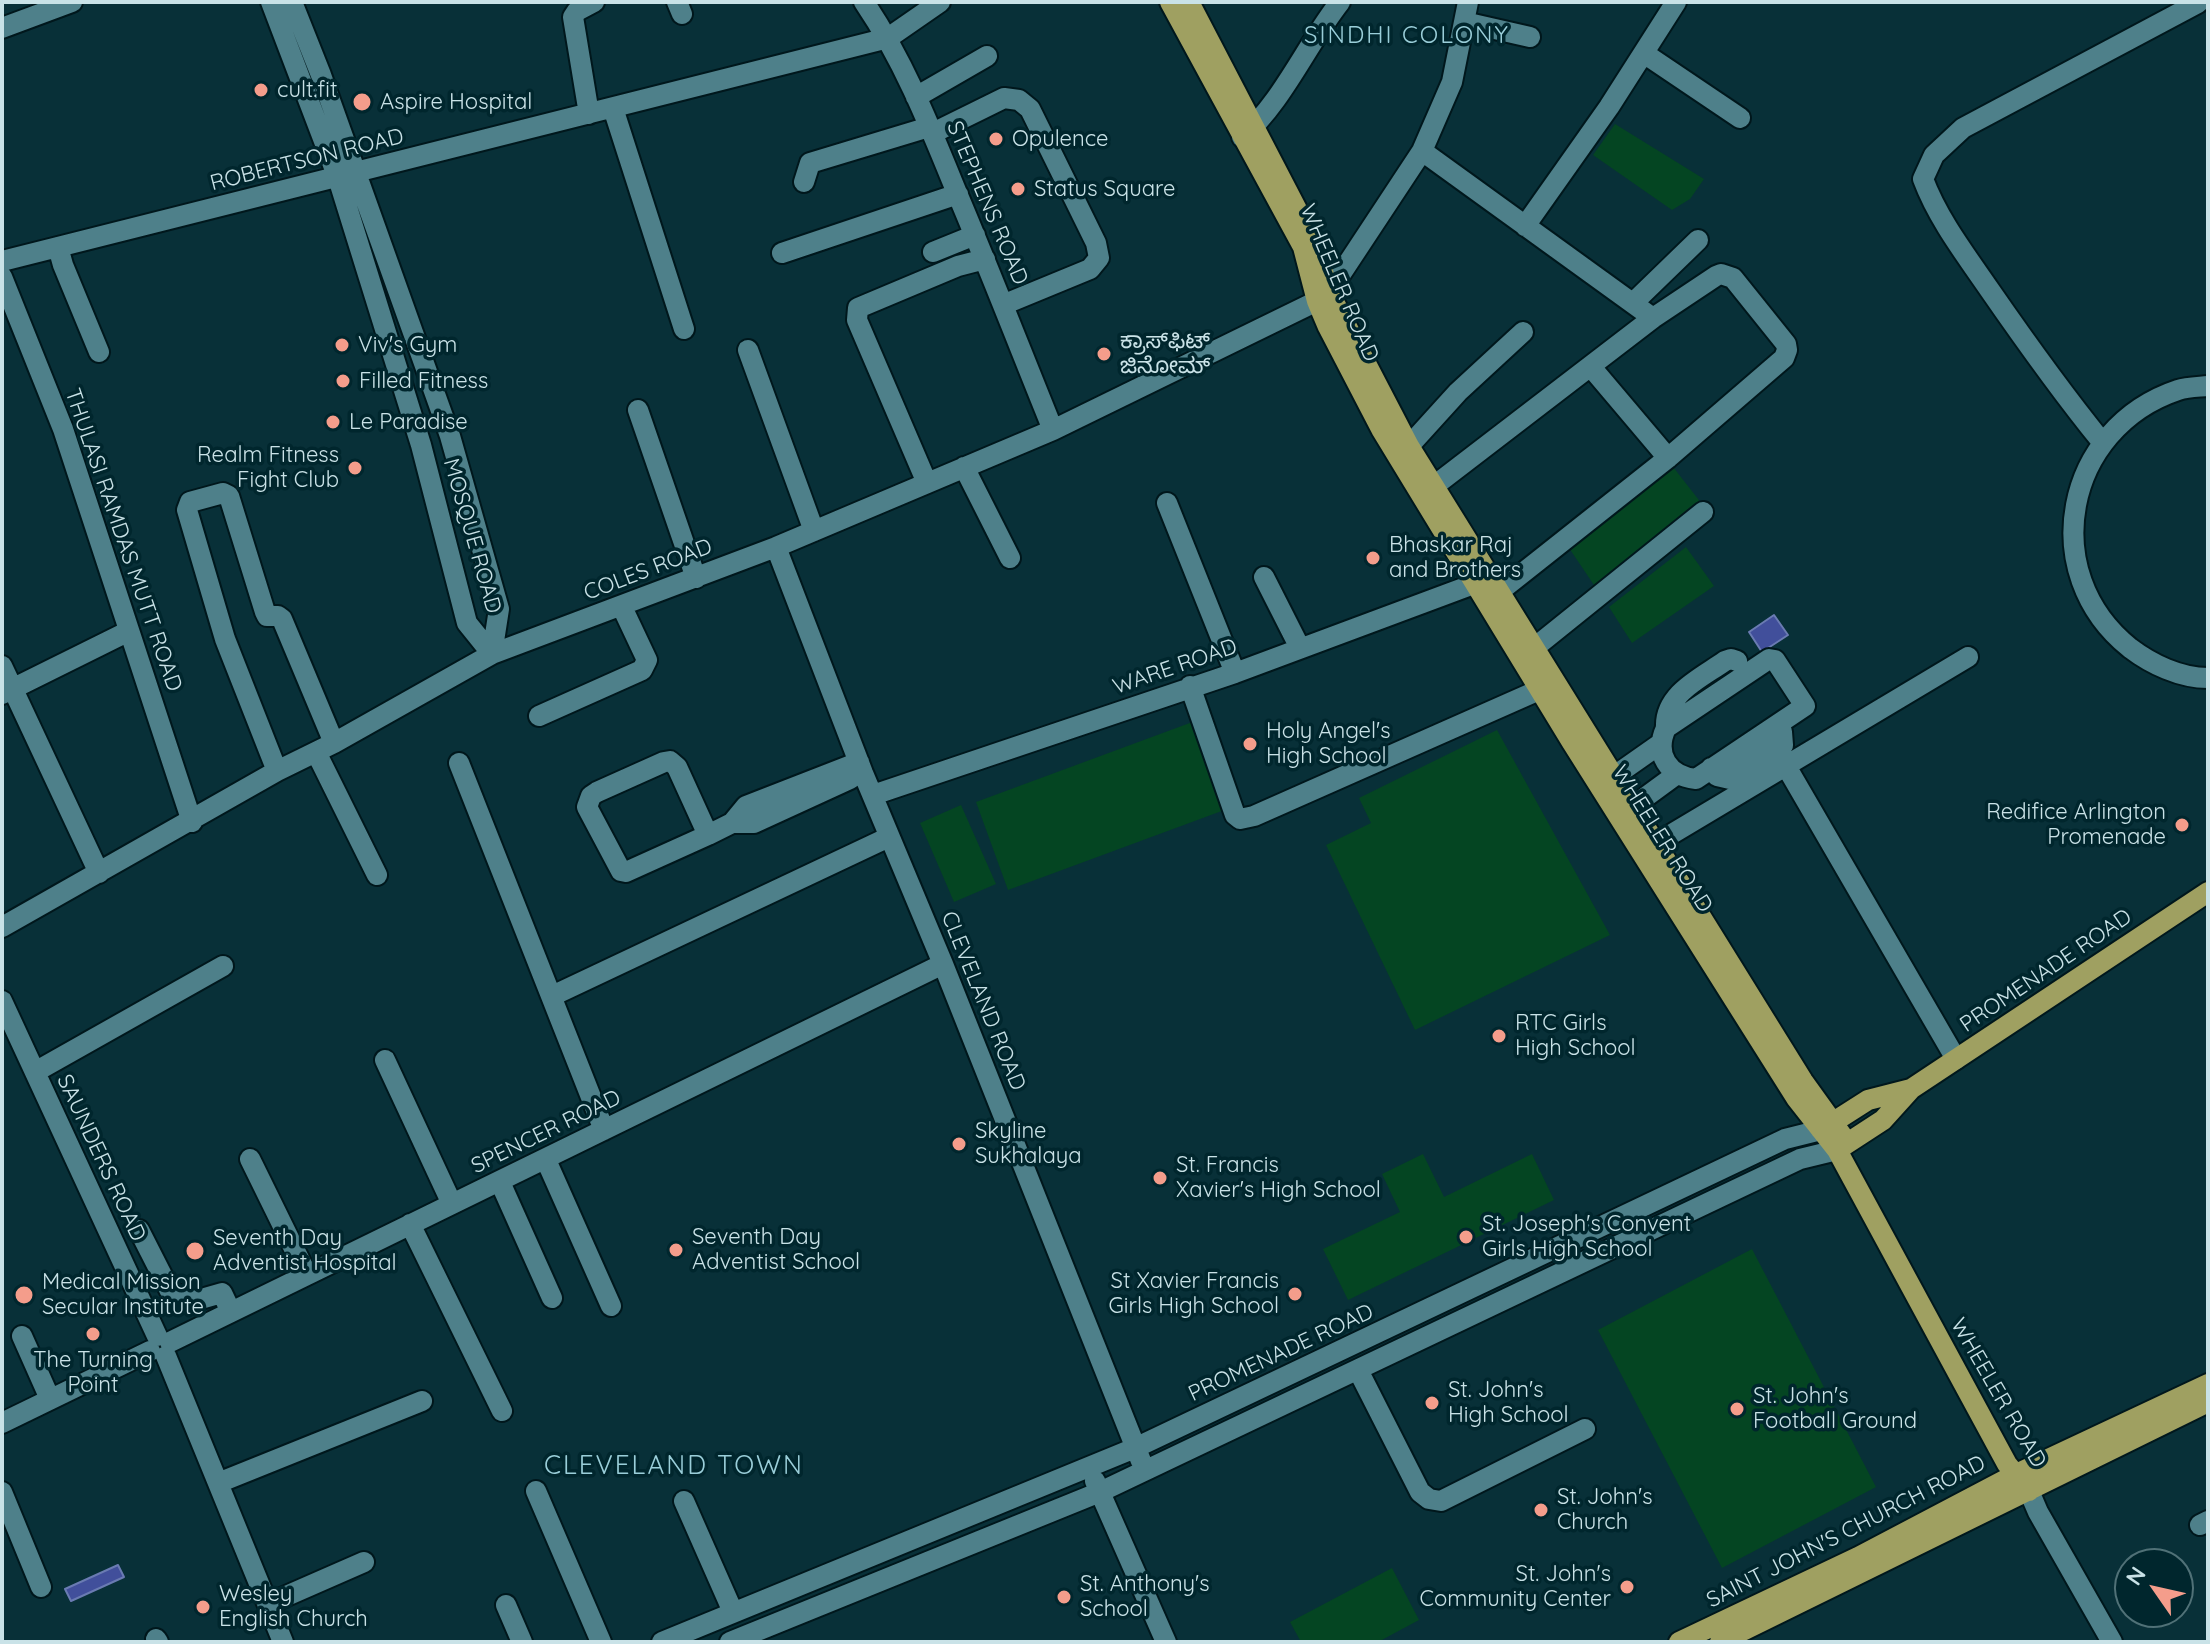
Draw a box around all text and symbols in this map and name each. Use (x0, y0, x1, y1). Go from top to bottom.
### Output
district label: SINDHI COLONY (1304, 22, 1510, 50)
place label: cult.fit (277, 77, 337, 103)
marker: cult.fit (252, 81, 270, 99)
place label: Aspire Hospital (380, 89, 532, 115)
marker: Aspire Hospital (351, 91, 373, 113)
street label: STEPHENS ROAD (941, 117, 1033, 289)
street label: ROBERTSON ROAD (208, 123, 406, 197)
place label: Opulence (1012, 126, 1109, 152)
marker: Opulence (987, 130, 1005, 148)
place label: Status Square (1034, 176, 1175, 202)
marker: Status Square (1009, 180, 1027, 198)
street label: WHEELER ROAD (1294, 200, 1384, 366)
place label: ಕ್ರಾಸ್‌ಫಿಟ್ ಜಿನೋಮ್ (1120, 328, 1210, 380)
place label: Viv's Gym (358, 332, 457, 358)
marker: Viv's Gym (333, 336, 351, 354)
marker: ಕ್ರಾಸ್‌ಫಿಟ್ ಜಿನೋಮ್ (1095, 345, 1113, 363)
place label: Filled Fitness (359, 368, 488, 394)
marker: Filled Fitness (334, 372, 352, 390)
street label: THULASI RAMDAS MUTT ROAD (59, 385, 187, 695)
place label: Le Paradise (349, 409, 468, 435)
marker: Le Paradise (324, 413, 342, 431)
place label: Realm Fitness Fight Club (197, 442, 339, 494)
street label: MOSQUE ROAD (437, 455, 507, 617)
marker: Realm Fitness Fight Club (346, 459, 364, 477)
place label: Bhaskar Raj and Brothers (1389, 532, 1521, 584)
street label: COLES ROAD (580, 533, 716, 607)
marker: Bhaskar Raj and Brothers (1364, 549, 1382, 567)
street label: WARE ROAD (1109, 633, 1241, 701)
place label: Holy Angel's High School (1266, 718, 1391, 770)
marker: Holy Angel's High School (1241, 735, 1259, 753)
street label: WHEELER ROAD (1606, 761, 1718, 917)
place label: Redifice Arlington Promenade (1986, 799, 2166, 850)
marker: Redifice Arlington Promenade (2173, 816, 2191, 834)
street label: PROMENADE ROAD (1955, 904, 2137, 1038)
street label: CLEVELAND ROAD (935, 908, 1031, 1094)
place label: RTC Girls High School (1515, 1010, 1636, 1062)
marker: RTC Girls High School (1490, 1027, 1508, 1045)
street label: SAUNDERS ROAD (51, 1070, 151, 1246)
street label: SPENCER ROAD (467, 1084, 625, 1180)
place label: Skyline Sukhalaya (975, 1118, 1082, 1170)
marker: Skyline Sukhalaya (950, 1135, 968, 1153)
place label: St. Francis Xavier's High School (1176, 1152, 1381, 1204)
marker: St. Francis Xavier's High School (1151, 1169, 1169, 1187)
place label: St. Joseph's Convent Girls High School (1482, 1211, 1691, 1262)
place label: Seventh Day Adventist School (692, 1224, 860, 1276)
place label: Seventh Day Adventist Hospital (213, 1225, 397, 1276)
marker: St. Joseph's Convent Girls High School (1457, 1228, 1475, 1246)
marker: Seventh Day Adventist Hospital (184, 1240, 206, 1262)
marker: Seventh Day Adventist School (667, 1241, 685, 1259)
place label: St Xavier Francis Girls High School (1108, 1268, 1279, 1320)
place label: Medical Mission Secular Institute (42, 1269, 204, 1320)
marker: Medical Mission Secular Institute (13, 1284, 35, 1306)
marker: St Xavier Francis Girls High School (1286, 1285, 1304, 1303)
street label: PROMENADE ROAD (1184, 1299, 1378, 1407)
street label: WHEELER ROAD (1944, 1314, 2052, 1472)
marker: The Turning Point (84, 1325, 102, 1343)
place label: The Turning Point (33, 1347, 153, 1398)
place label: St. John's High School (1448, 1377, 1569, 1428)
place label: St. John's Football Ground (1753, 1383, 1917, 1434)
marker: St. John's High School (1423, 1394, 1441, 1412)
marker: St. John's Football Ground (1728, 1400, 1746, 1418)
district label: CLEVELAND TOWN (544, 1450, 804, 1482)
street label: SAINT JOHN'S CHURCH ROAD (1702, 1450, 1990, 1614)
place label: St. John's Church (1557, 1484, 1652, 1536)
marker: St. John's Church (1532, 1501, 1550, 1519)
north arrow (2114, 1548, 2194, 1628)
place label: St. John's Community Center (1420, 1561, 1611, 1612)
text: N (2120, 1561, 2152, 1590)
place label: St. Anthony's School (1080, 1571, 1210, 1622)
marker: St. John's Community Center (1618, 1578, 1636, 1596)
place label: Wesley English Church (219, 1581, 368, 1632)
marker: St. Anthony's School (1055, 1588, 1073, 1606)
marker: Wesley English Church (194, 1598, 212, 1616)

